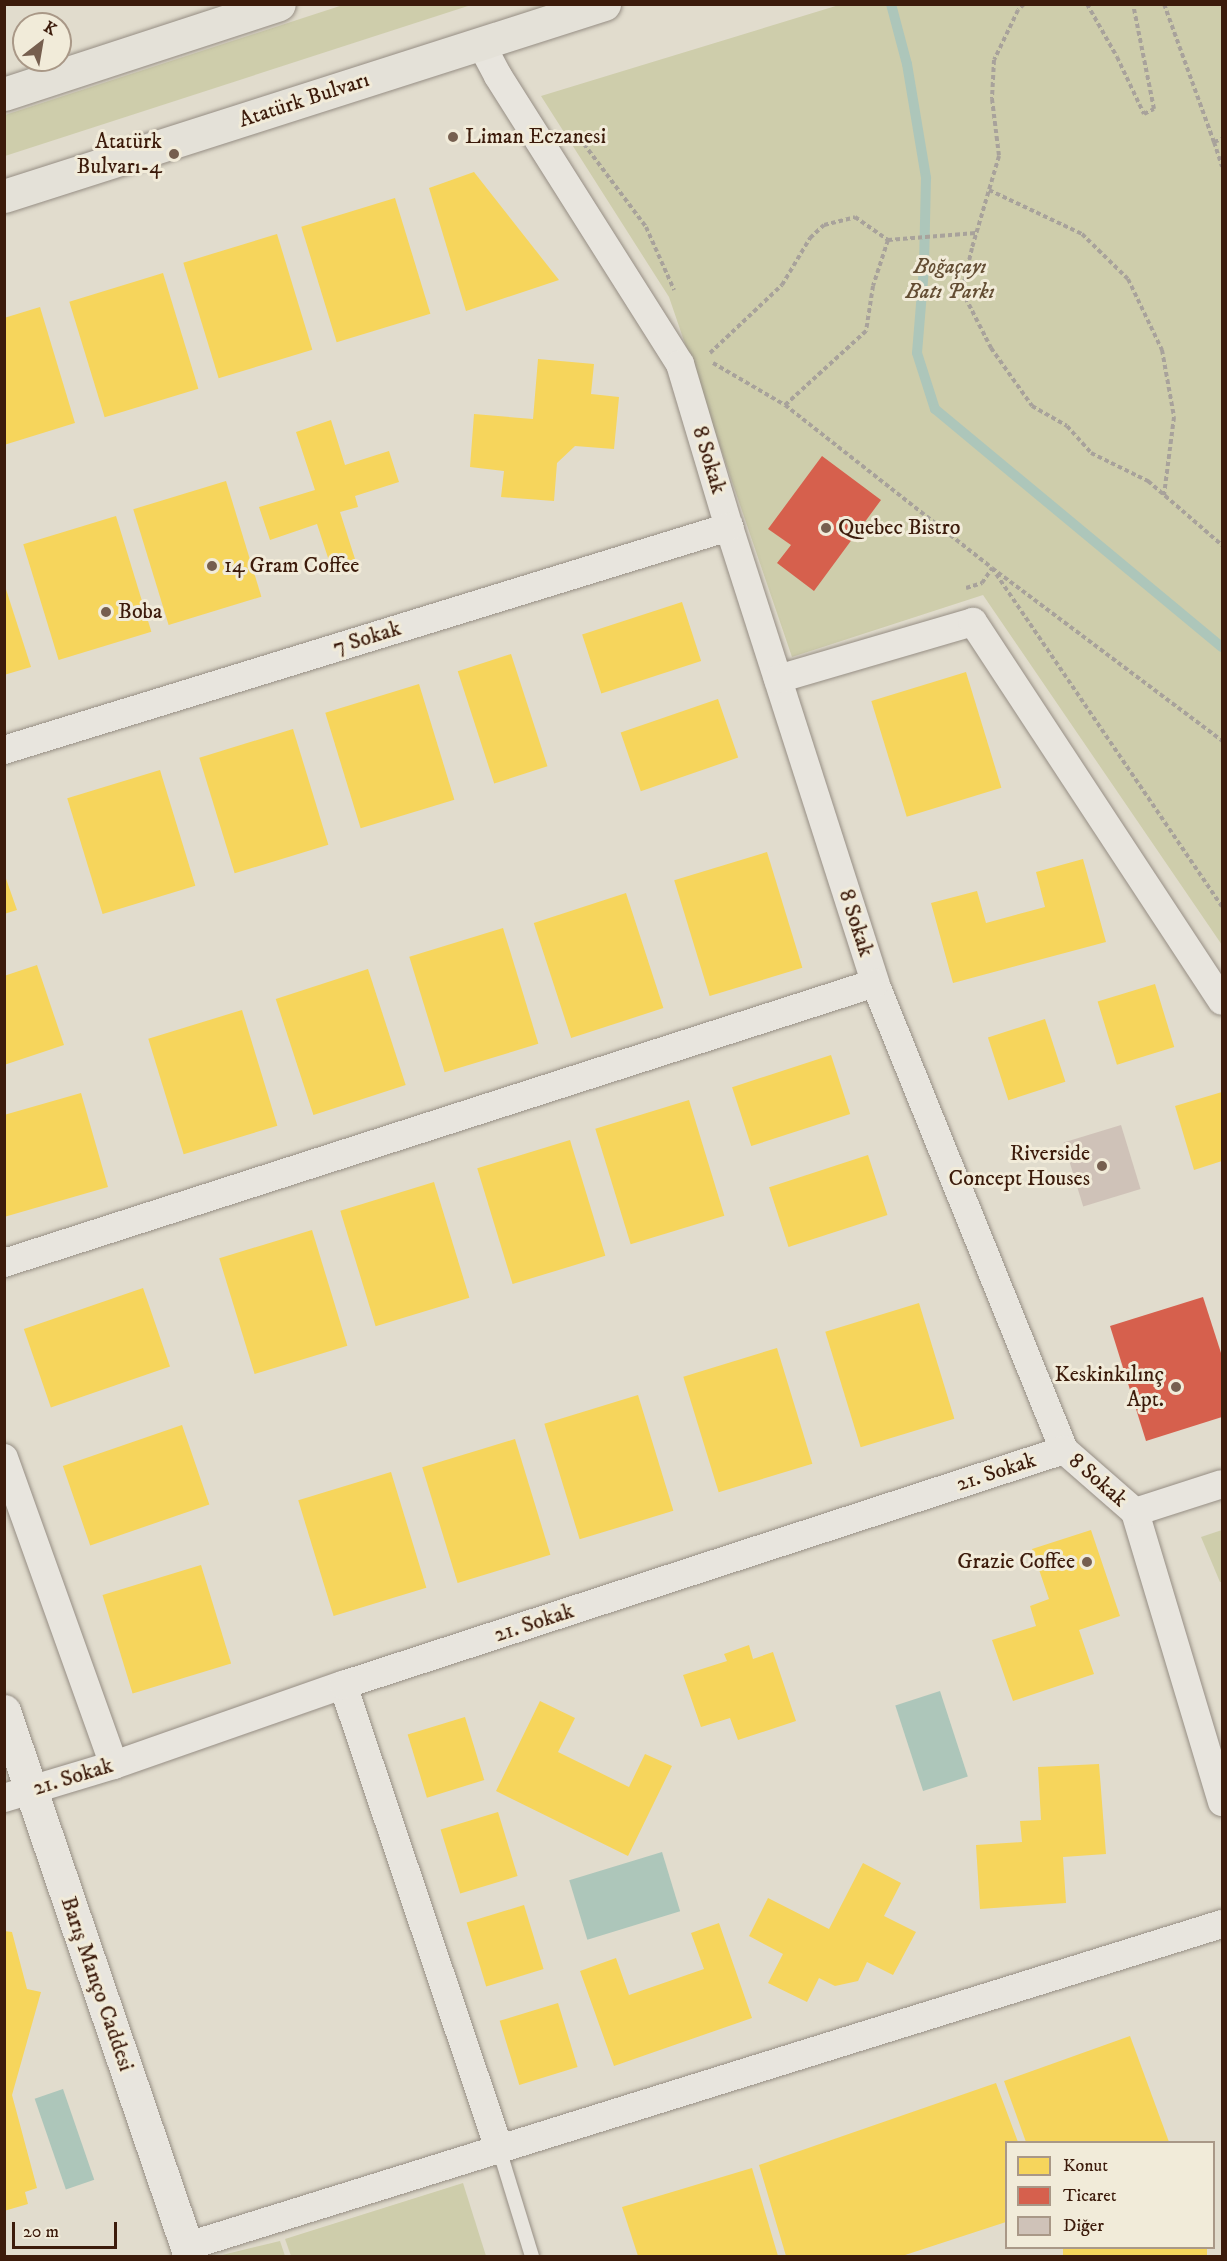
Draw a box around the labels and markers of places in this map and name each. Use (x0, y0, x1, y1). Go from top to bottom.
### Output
place label: Liman Eczanesi (465, 124, 606, 150)
place label: Atatürk Bulvarı-4 (77, 128, 162, 180)
marker: Liman Eczanesi (446, 130, 460, 144)
marker: Atatürk Bulvarı-4 (167, 147, 181, 161)
place label: Quebec Bistro (838, 515, 960, 541)
marker: Quebec Bistro (819, 521, 833, 535)
place label: 14 Gram Coffee (224, 553, 359, 579)
marker: 14 Gram Coffee (205, 559, 219, 573)
place label: Boba (118, 599, 162, 625)
marker: Boba (99, 605, 113, 619)
place label: Riverside Concept Houses (949, 1140, 1090, 1192)
marker: Riverside Concept Houses (1095, 1159, 1109, 1173)
place label: Keskinkılınç Apt. (1055, 1361, 1164, 1412)
marker: Keskinkılınç Apt. (1169, 1380, 1183, 1394)
place label: Grazie Coffee (957, 1549, 1075, 1575)
marker: Grazie Coffee (1080, 1555, 1094, 1569)

